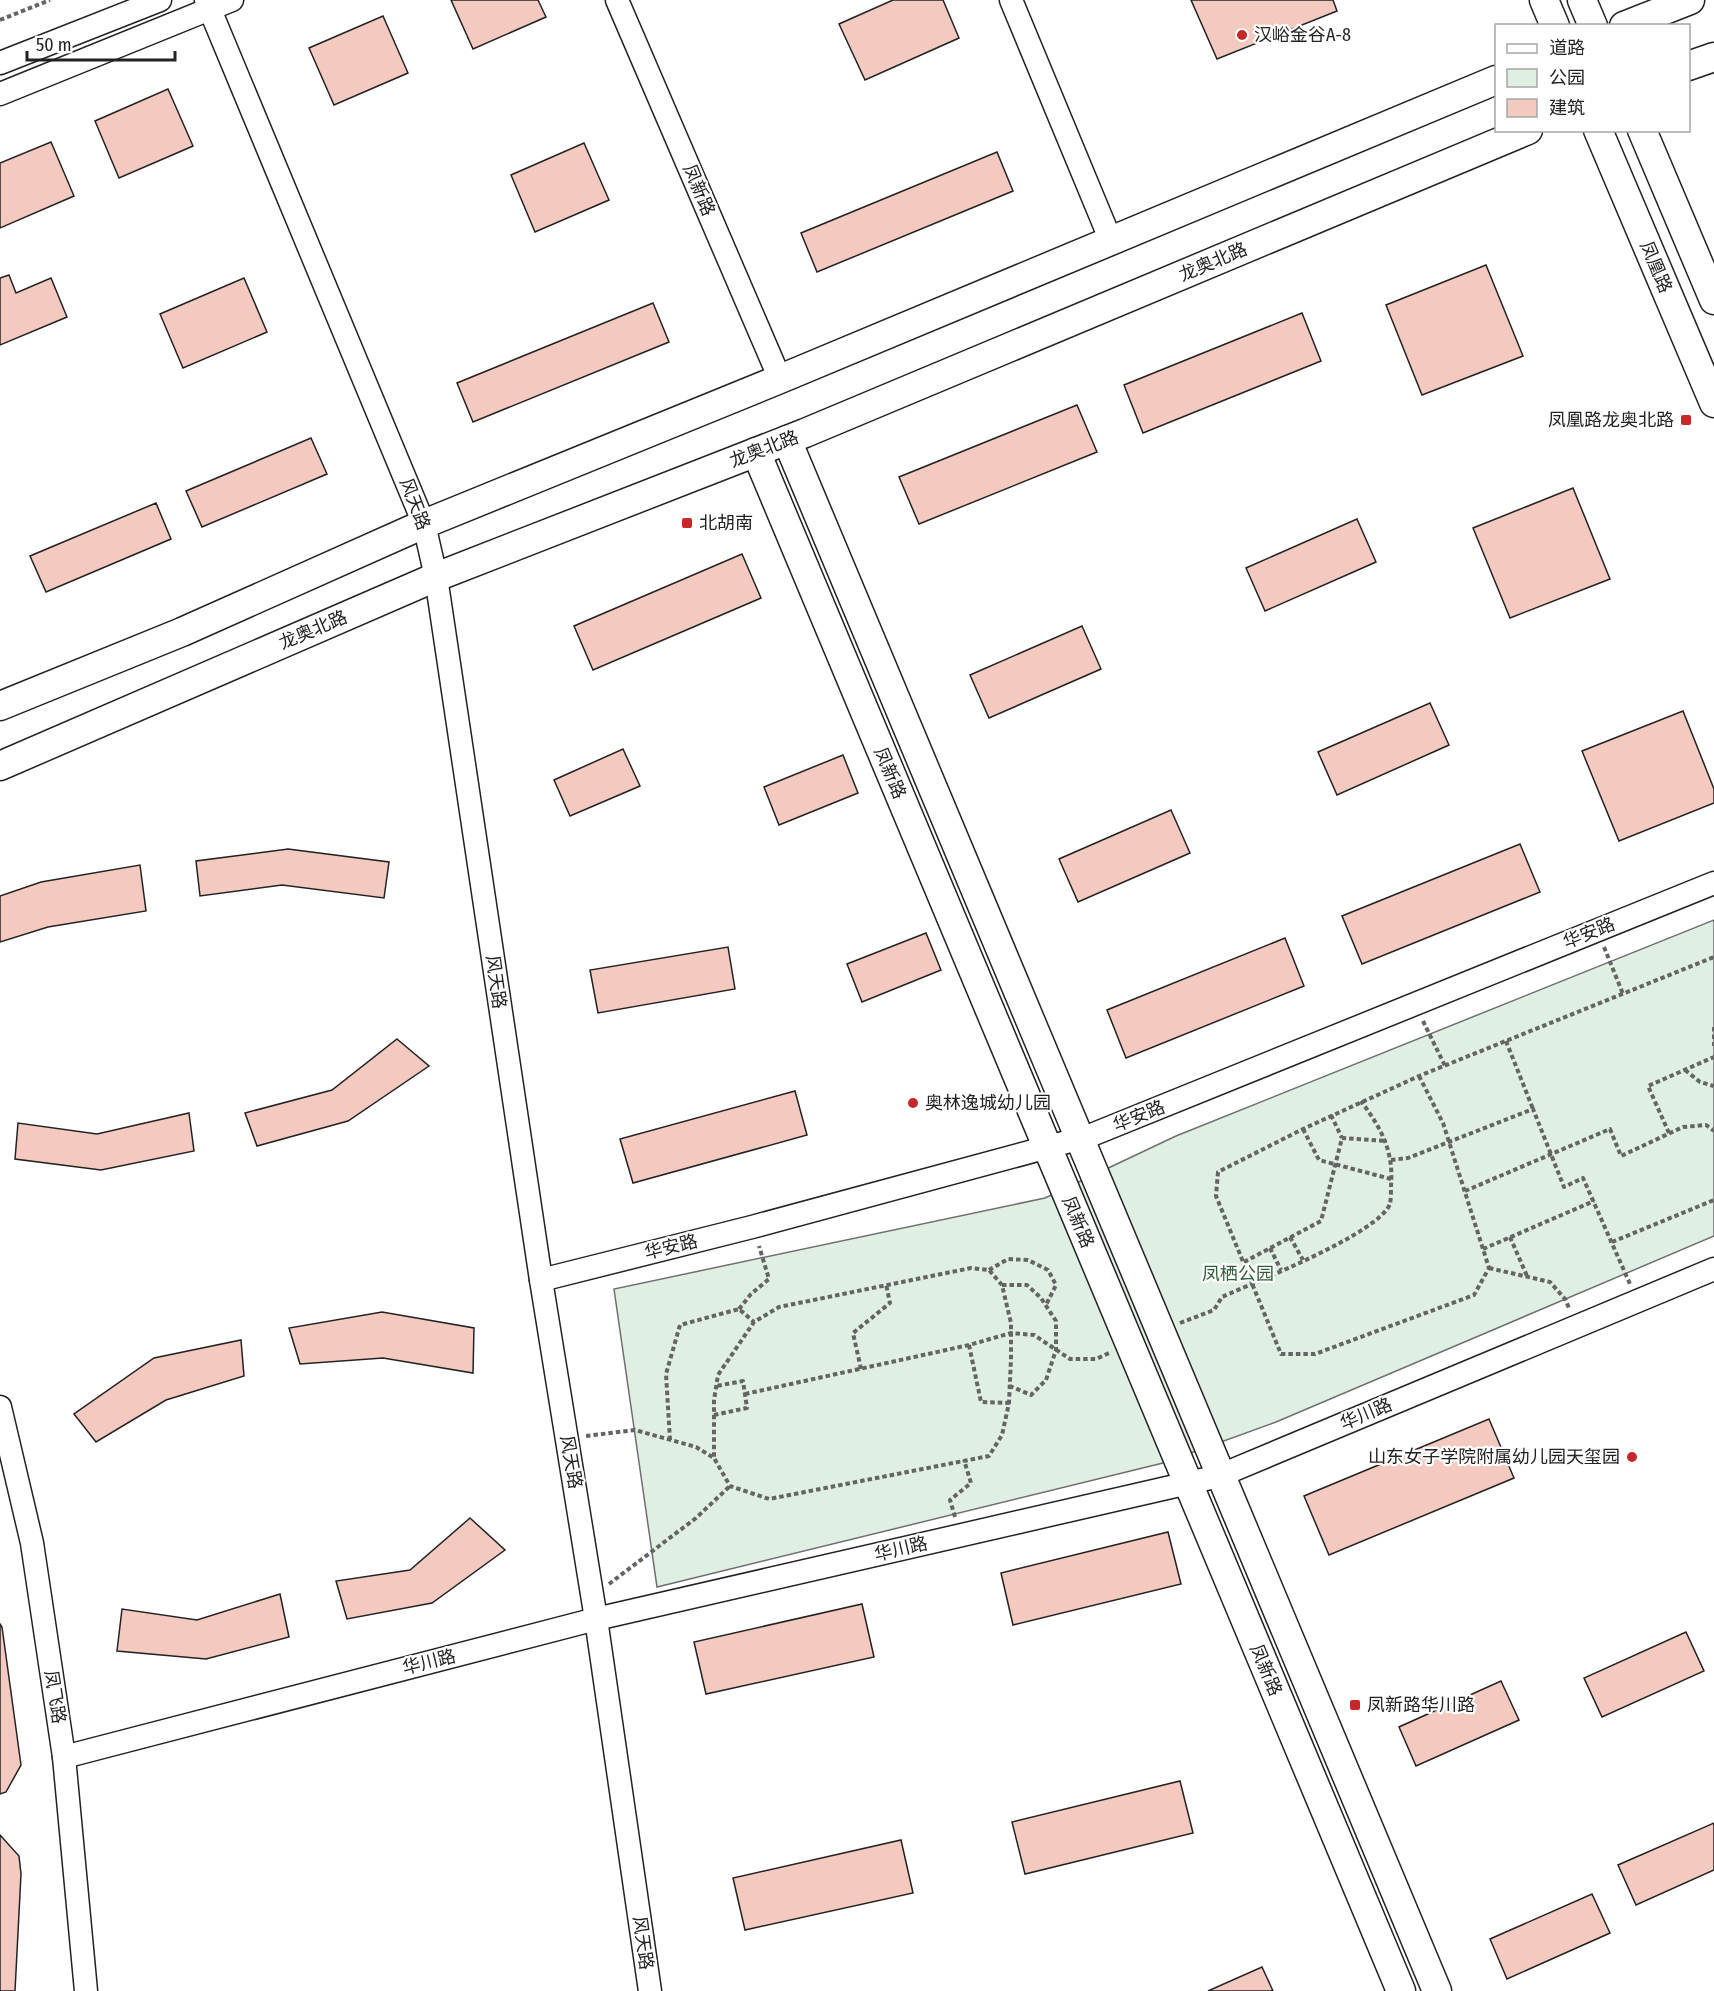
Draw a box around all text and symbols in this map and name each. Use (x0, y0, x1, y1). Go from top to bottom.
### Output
scale bar (27, 24, 176, 62)
place label: 汉峪金谷A-8 (1254, 24, 1351, 46)
legend (1495, 24, 1690, 132)
marker: 汉峪金谷A-8 (1235, 28, 1249, 42)
text: 50 m (36, 34, 72, 56)
text: 道路 (1549, 37, 1585, 59)
text: 公园 (1549, 67, 1585, 89)
text: 建筑 (1549, 97, 1585, 119)
street label: 凤新路 (678, 161, 720, 219)
street label: 龙奥北路 (1176, 238, 1250, 286)
street label: 凤凰路 (1635, 238, 1677, 296)
place label: 凤凰路龙奥北路 (1548, 409, 1674, 431)
marker: 凤凰路龙奥北路 (1679, 413, 1693, 427)
street label: 龙奥北路 (726, 426, 802, 472)
street label: 风天路 (395, 475, 435, 533)
place label: 北胡南 (699, 512, 753, 534)
marker: 北胡南 (680, 516, 694, 530)
street label: 龙奥北路 (276, 606, 350, 654)
street label: 凤新路 (869, 744, 911, 802)
street label: 华安路 (1560, 913, 1618, 953)
street label: 风天路 (481, 954, 511, 1010)
place label: 奥林逸城幼儿园 (925, 1092, 1051, 1114)
marker: 奥林逸城幼儿园 (906, 1096, 920, 1110)
street label: 华安路 (1110, 1096, 1168, 1136)
street label: 凤新路 (1057, 1193, 1099, 1251)
street label: 华安路 (642, 1230, 700, 1264)
park label: 凤栖公园 (1202, 1263, 1274, 1285)
street label: 华川路 (1337, 1393, 1395, 1435)
street label: 风天路 (555, 1434, 587, 1490)
place label: 山东女子学院附属幼儿园天玺园 (1368, 1446, 1620, 1468)
marker: 山东女子学院附属幼儿园天玺园 (1625, 1450, 1639, 1464)
street label: 华川路 (872, 1532, 930, 1566)
street label: 凤新路 (1245, 1641, 1287, 1699)
street label: 华川路 (400, 1645, 458, 1679)
street label: 凤飞路 (40, 1669, 70, 1725)
place label: 凤新路华川路 (1367, 1694, 1475, 1716)
marker: 凤新路华川路 (1348, 1698, 1362, 1712)
street label: 风天路 (628, 1915, 658, 1971)

